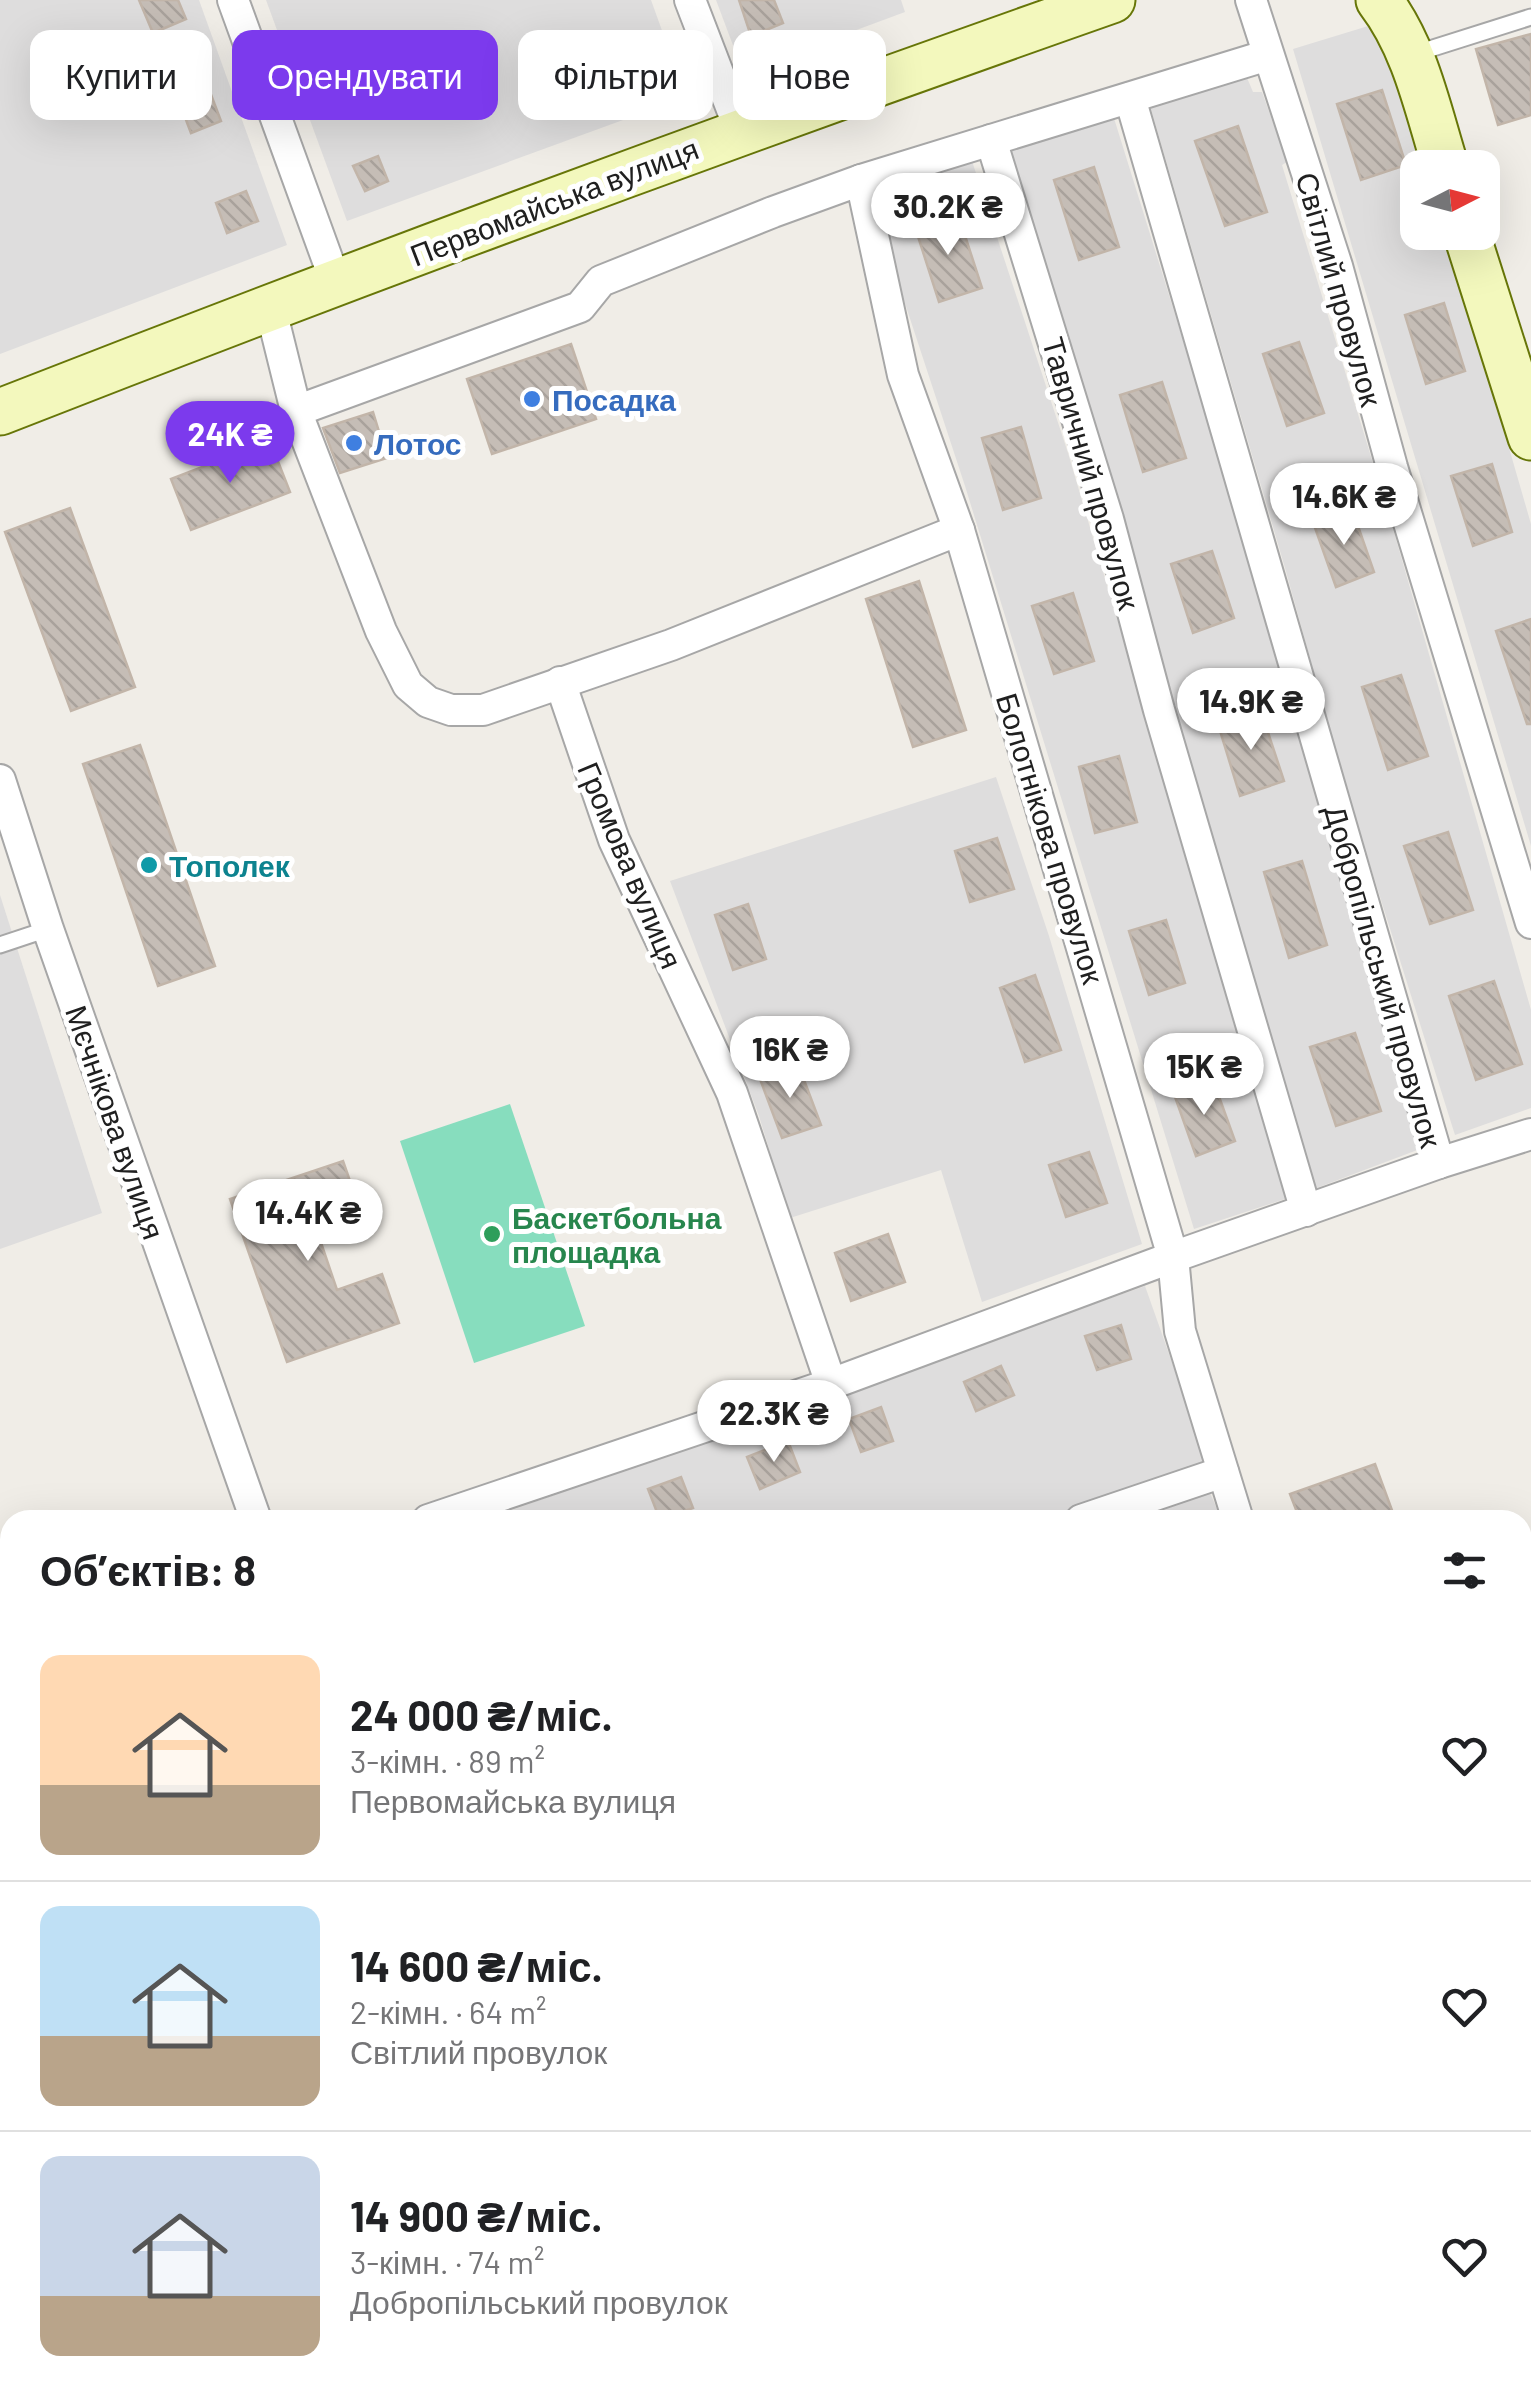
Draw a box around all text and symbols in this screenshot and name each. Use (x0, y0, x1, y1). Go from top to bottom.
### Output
chip: Купити (30, 30, 212, 120)
chip: Орендувати (232, 30, 498, 120)
chip: Фільтри (518, 30, 713, 120)
chip: Нове (733, 30, 886, 120)
street label: Первомайська вулиця (405, 129, 703, 273)
north arrow (1400, 150, 1500, 250)
map controls (1400, 150, 1500, 250)
street label: Світлий провулок (1289, 168, 1391, 411)
pin: 30.2K ₴ (856, 173, 1040, 258)
text: 30.2K ₴ (893, 186, 1003, 224)
street label: Тавричний провулок (1036, 333, 1148, 614)
place label: Посадка (552, 381, 676, 417)
marker: Посадка (521, 388, 543, 410)
pin: 24K ₴ (160, 401, 300, 486)
text: 24K ₴ (187, 414, 273, 452)
place label: Лотос (374, 425, 462, 461)
marker: Лотос (343, 432, 365, 454)
pin: 14.6K ₴ (1252, 463, 1436, 548)
text: 14.6K ₴ (1292, 476, 1396, 514)
pin: 14.9K ₴ (1159, 668, 1343, 753)
text: 14.9K ₴ (1199, 681, 1303, 719)
street label: Болотнікова провулок (990, 688, 1113, 988)
street label: Громова вулиця (571, 756, 691, 974)
street label: Добропільський провулок (1318, 801, 1450, 1152)
place label: Тополек (169, 847, 291, 883)
marker: Тополек (138, 854, 160, 876)
street label: Мєчнікова вулиця (59, 1000, 173, 1244)
pin: 16K ₴ (720, 1016, 860, 1101)
text: 16K ₴ (752, 1029, 828, 1067)
pin: 15K ₴ (1134, 1033, 1274, 1118)
text: 15K ₴ (1166, 1046, 1242, 1084)
pin: 14.4K ₴ (216, 1179, 400, 1264)
text: 14.4K ₴ (255, 1192, 361, 1230)
place label: Баскетбольна площадка (512, 1199, 722, 1269)
marker: Баскетбольна площадка (481, 1223, 503, 1245)
pin: 22.3K ₴ (682, 1380, 866, 1465)
text: 22.3K ₴ (719, 1393, 829, 1431)
icon: filters (1437, 1543, 1492, 1598)
text: Об’єктів: 8 (40, 1544, 256, 1594)
text: 24 000 ₴/міс. (350, 1689, 613, 1739)
icon: home (120, 1695, 240, 1815)
icon: heart (1437, 1728, 1492, 1783)
text: 3-кімн. · 89 m² (350, 1741, 545, 1779)
text: Первомайська вулиця (350, 1781, 676, 1819)
text: 14 600 ₴/міс. (350, 1940, 603, 1990)
icon: home (120, 1946, 240, 2066)
icon: heart (1437, 1979, 1492, 2034)
text: 2-кімн. · 64 m² (350, 1992, 546, 2030)
text: Світлий провулок (350, 2032, 607, 2070)
text: 14 900 ₴/міс. (350, 2190, 603, 2240)
icon: home (120, 2196, 240, 2316)
icon: heart (1437, 2229, 1492, 2284)
text: 3-кімн. · 74 m² (350, 2242, 544, 2280)
text: Добропільський провулок (350, 2282, 728, 2320)

